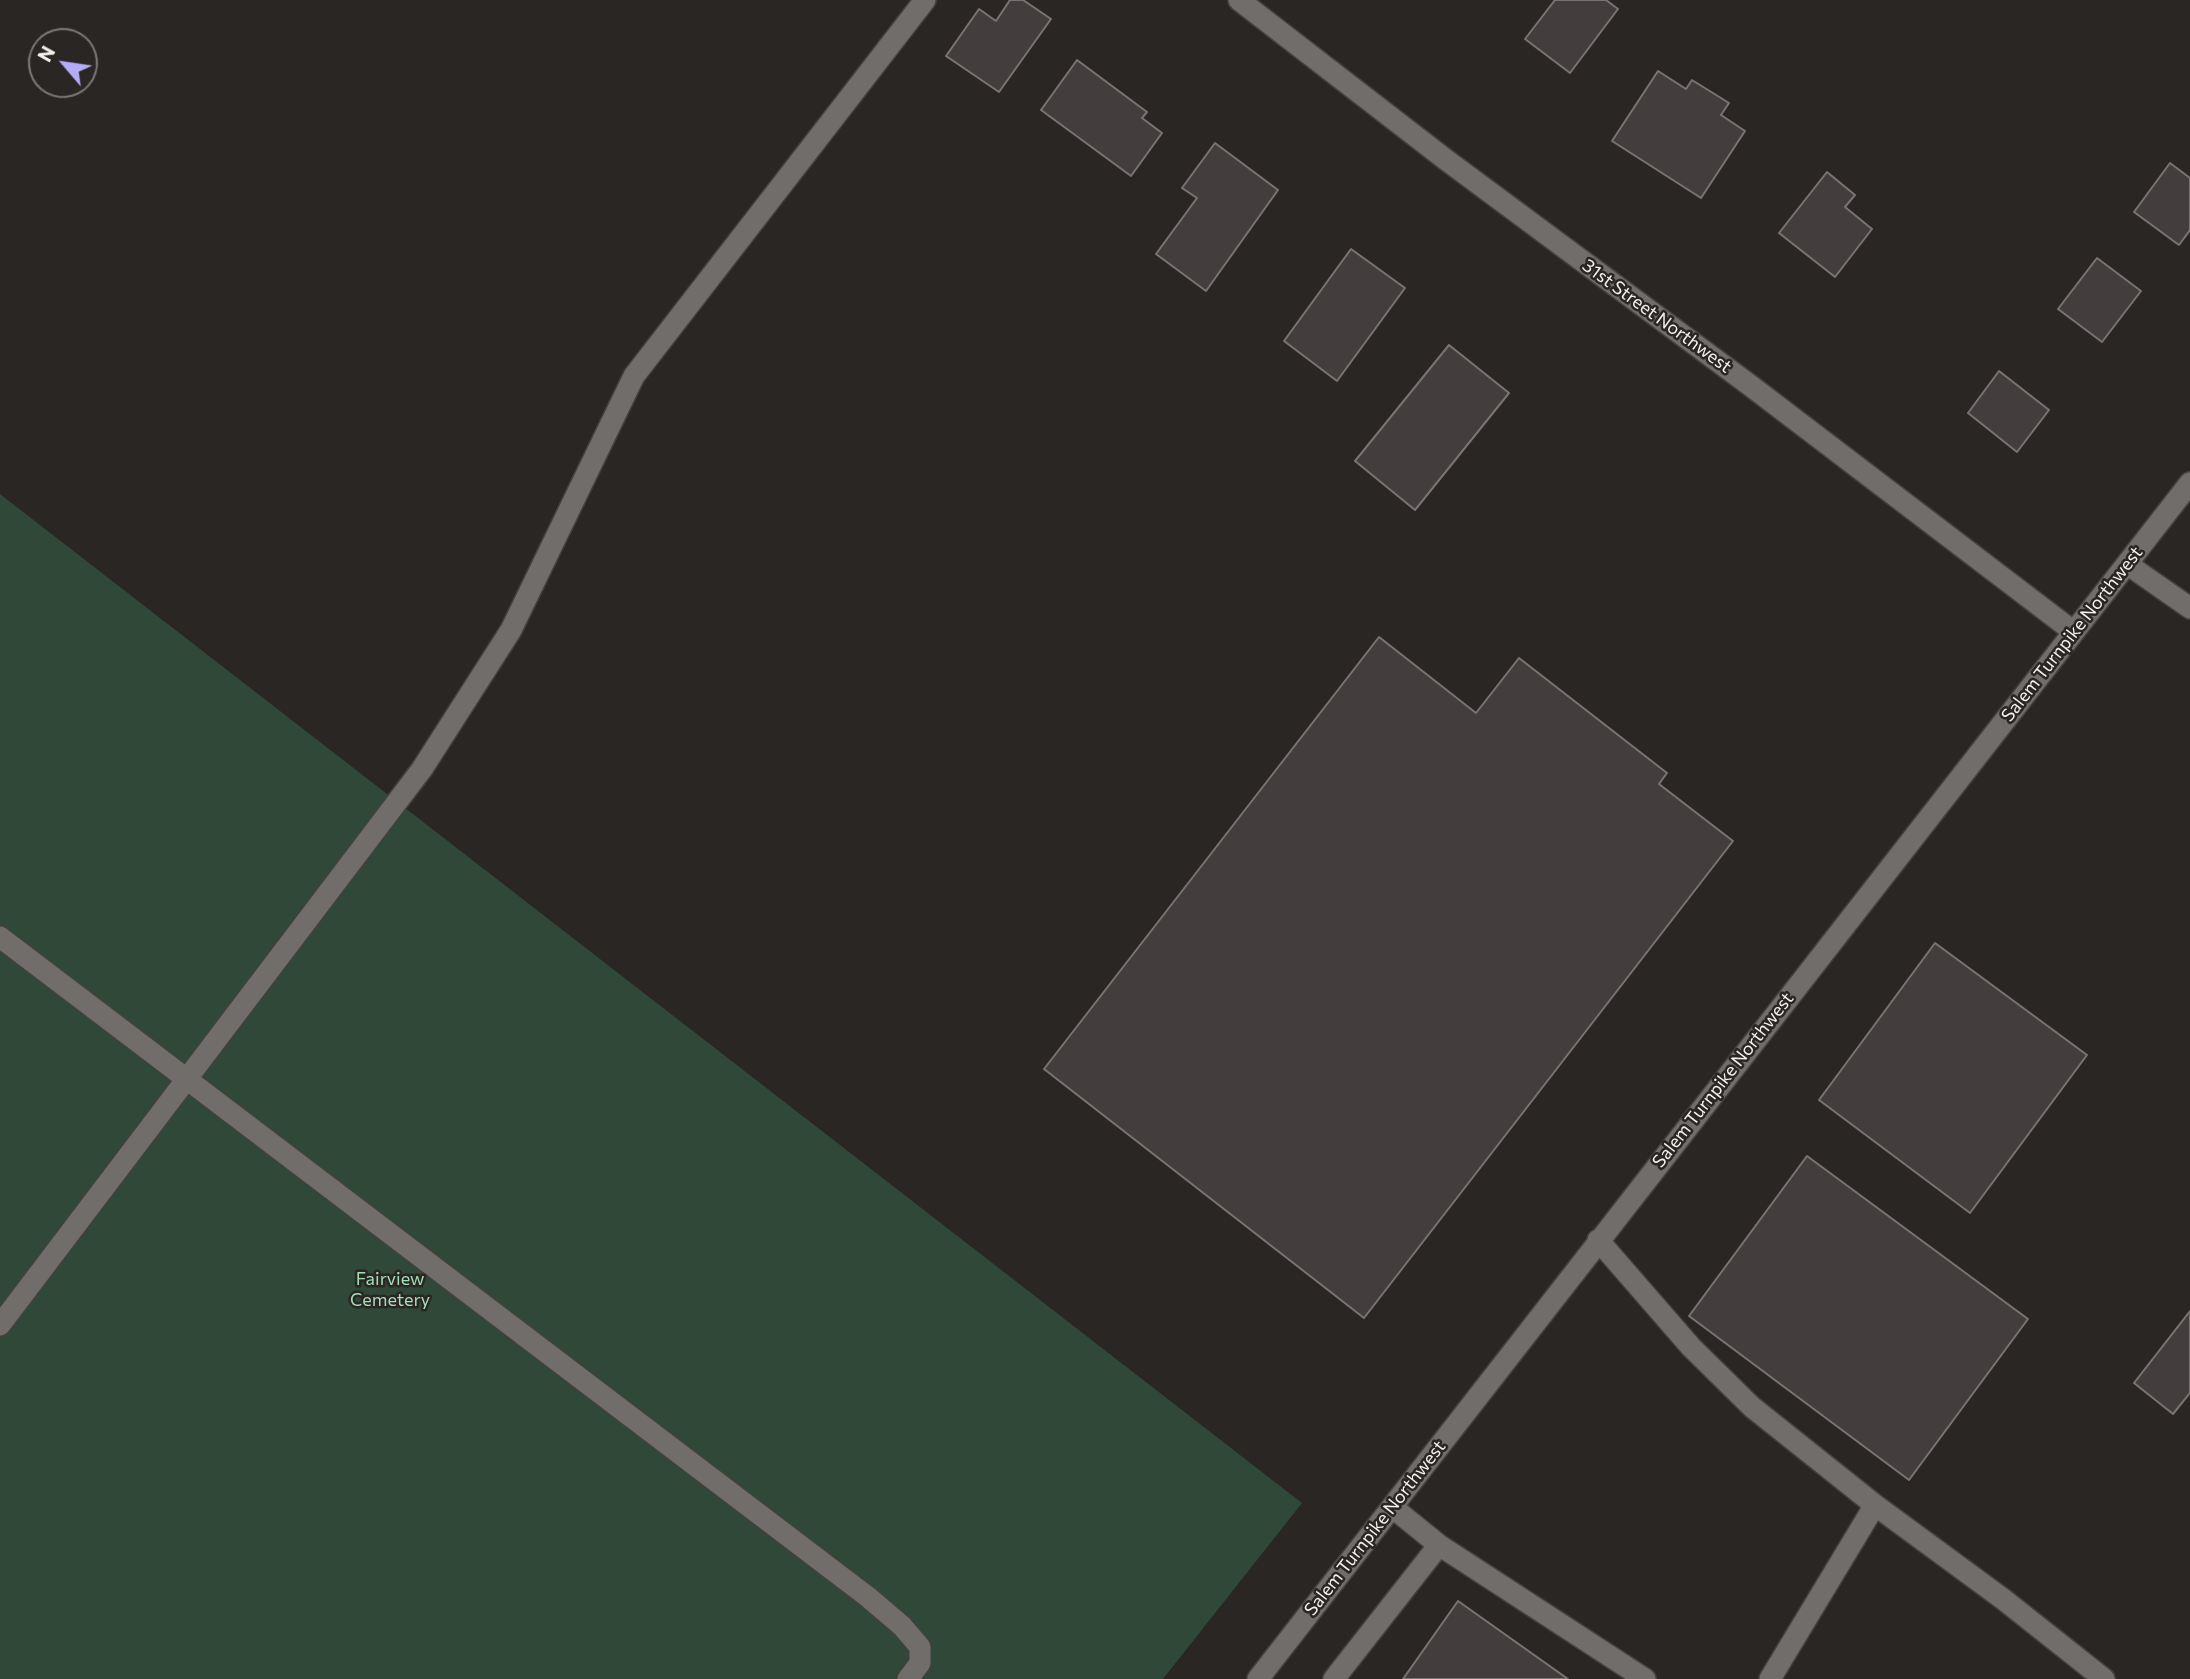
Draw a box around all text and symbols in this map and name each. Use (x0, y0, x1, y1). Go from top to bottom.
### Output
north arrow (28, 28, 98, 98)
text: N (32, 42, 59, 65)
street label: 31st Street Northwest (1578, 255, 1736, 377)
street label: Salem Turnpike Northwest (1997, 542, 2147, 726)
street label: Salem Turnpike Northwest (1648, 988, 1798, 1172)
park label: Fairview Cemetery (350, 1268, 430, 1310)
street label: Salem Turnpike Northwest (1300, 1436, 1450, 1620)

